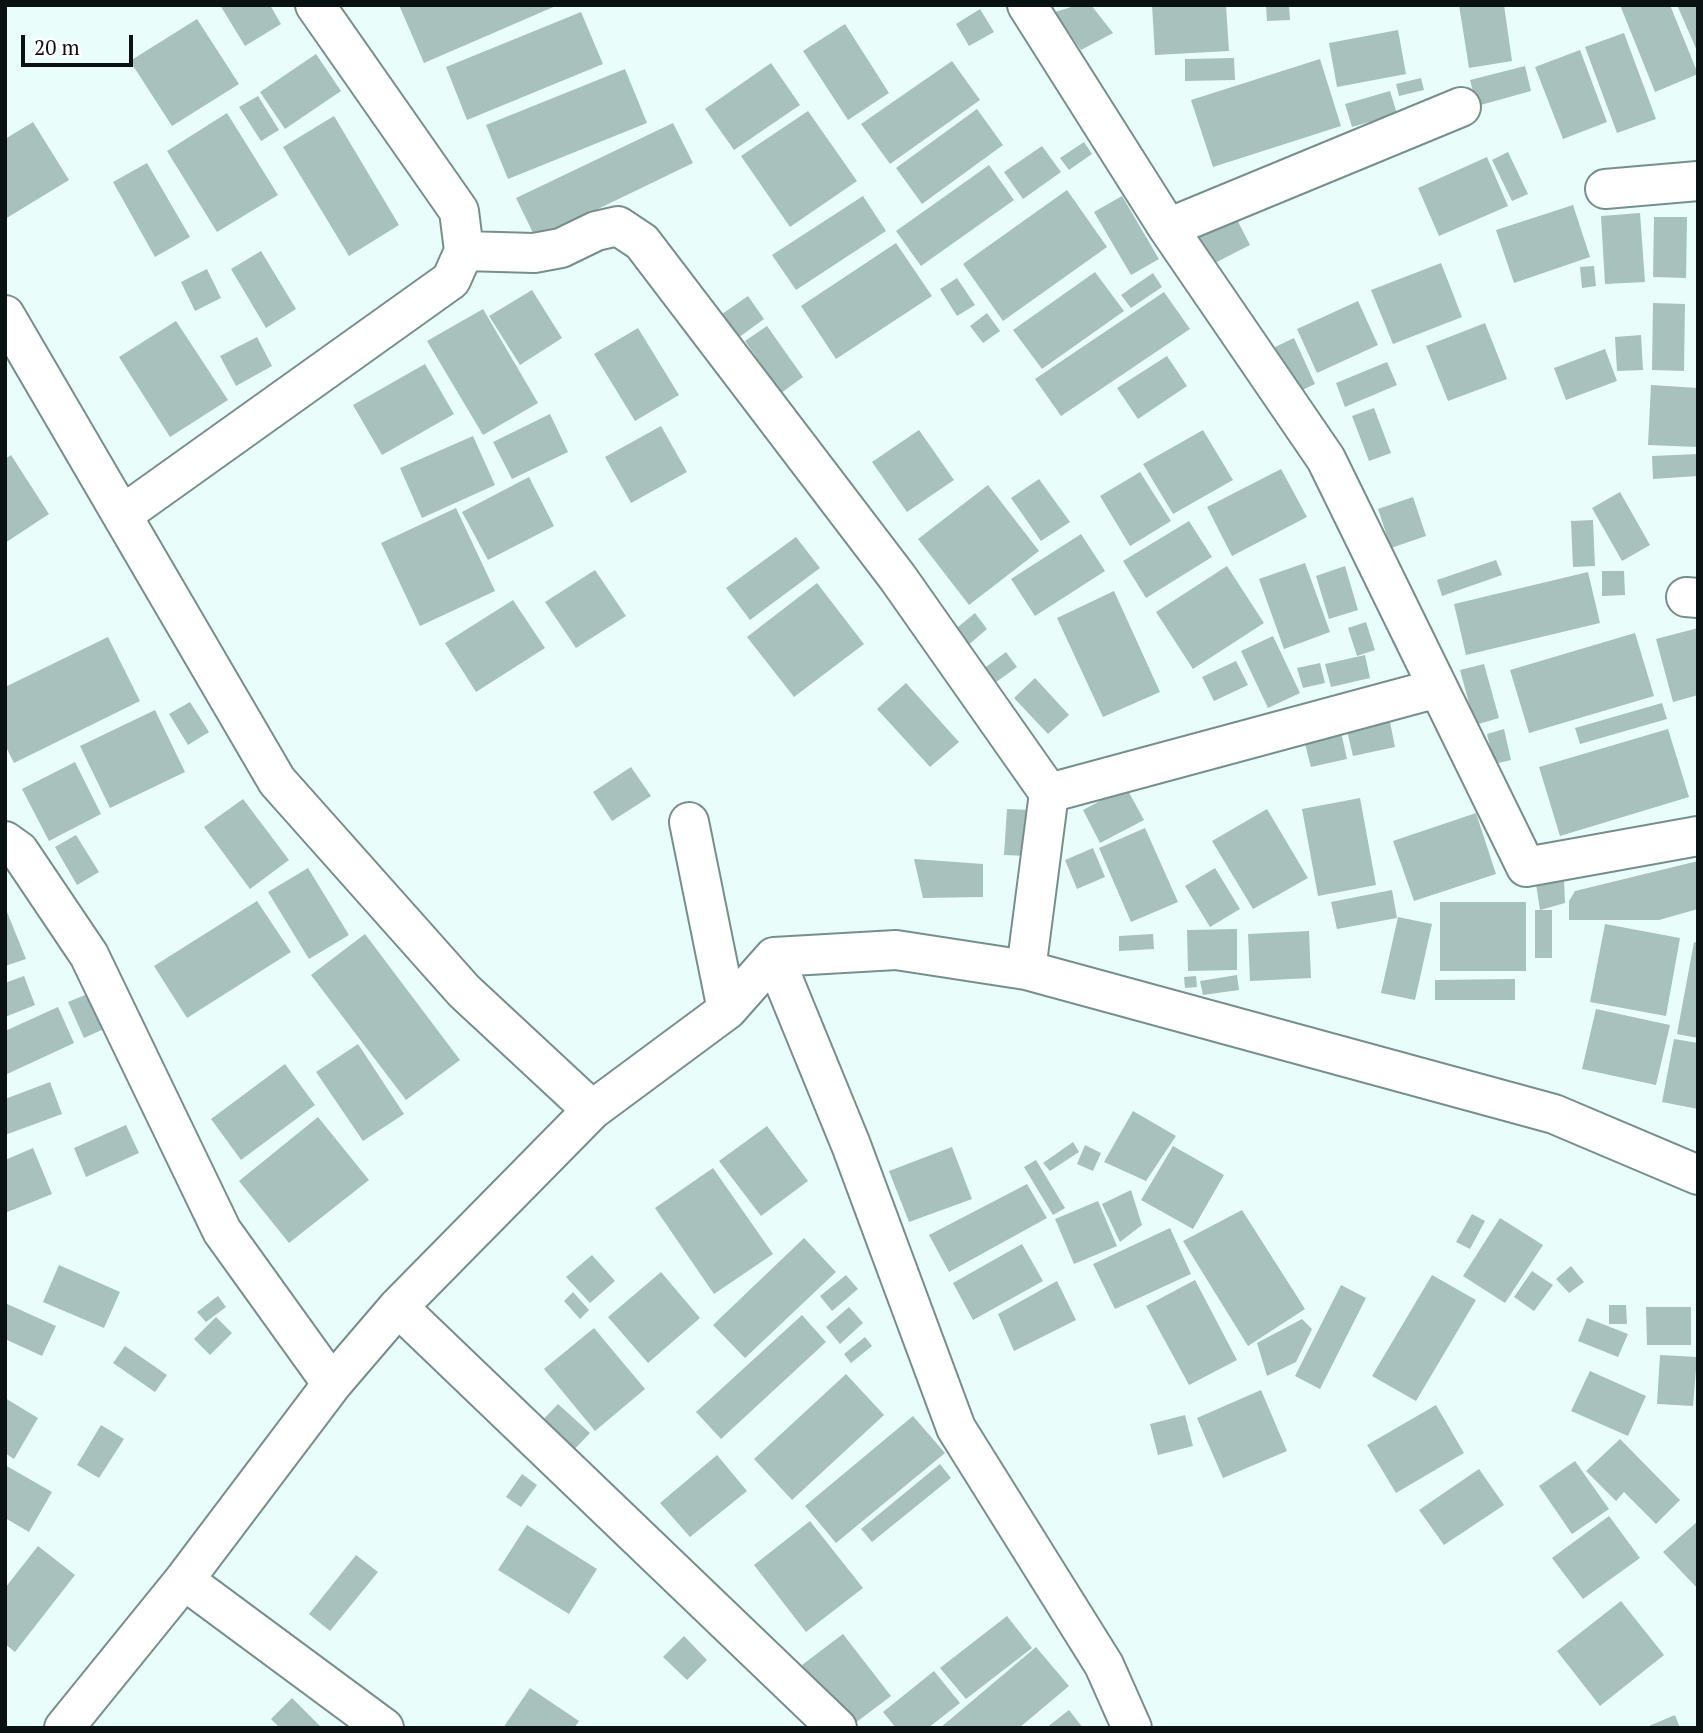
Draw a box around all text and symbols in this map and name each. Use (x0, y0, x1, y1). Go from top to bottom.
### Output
scale bar (24, 21, 136, 65)
text: 20 m (34, 33, 80, 61)

